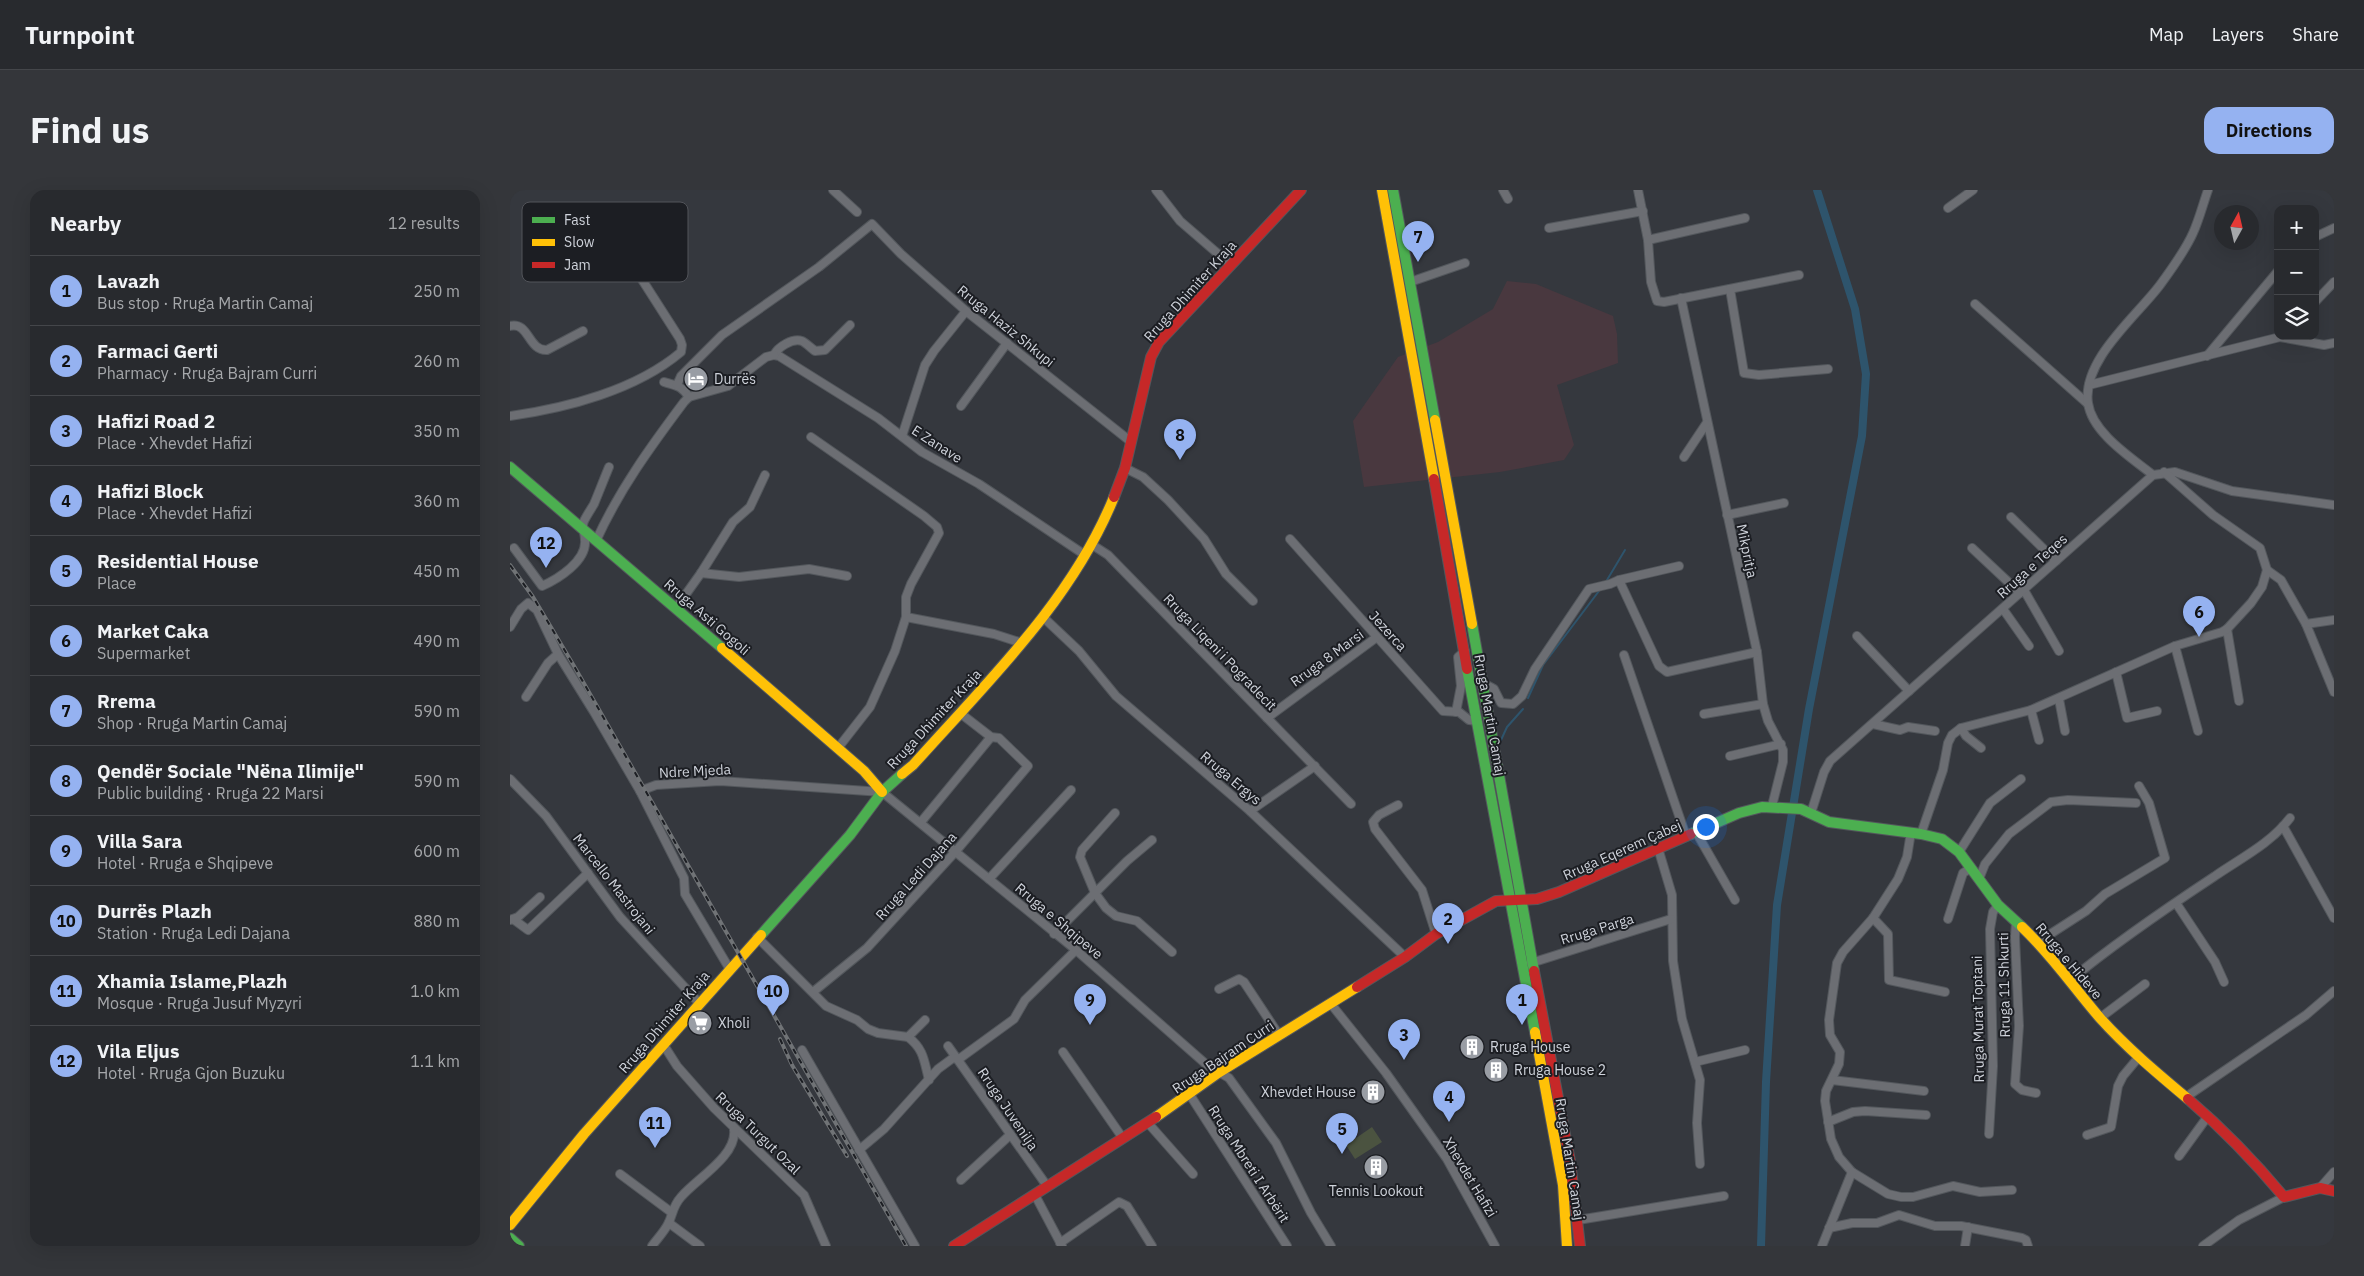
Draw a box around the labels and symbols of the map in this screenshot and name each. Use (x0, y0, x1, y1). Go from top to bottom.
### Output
legend (522, 202, 688, 282)
north arrow (2214, 205, 2259, 250)
text: Fast (564, 211, 590, 229)
pin: 7 (1402, 221, 1434, 262)
text: Slow (564, 233, 595, 251)
street label: Rruga Dhimiter Kraja (1140, 236, 1241, 345)
text: Jam (564, 256, 591, 274)
street label: Rruga Haziz Shkupi (954, 281, 1058, 371)
hotel icon: Durrës (683, 366, 709, 392)
place label: Durrës (714, 370, 756, 388)
pin: 8 (1164, 419, 1196, 460)
street label: E Zanave (908, 421, 966, 467)
street label: Mikpritja (1732, 522, 1762, 580)
pin: 12 (530, 527, 562, 568)
street label: Rruga e Teqes (1993, 530, 2071, 602)
street label: Rruga Asti Gogoli (660, 575, 754, 659)
street label: Rruga Liqeni i Pogradecit (1160, 590, 1280, 714)
pin: 6 (2183, 596, 2215, 637)
street label: Jezerca (1365, 607, 1411, 655)
street label: Rruga 8 Marsi (1287, 625, 1367, 691)
street label: Rruga Martin Camaj (1470, 653, 1510, 777)
street label: Rruga Dhimiter Kraja (883, 665, 985, 773)
street label: Rruga Ergys (1197, 747, 1265, 809)
street label: Ndre Mjeda (658, 760, 732, 782)
your location (1693, 814, 1719, 840)
street label: Rruga Eqerem Çabej (1560, 816, 1684, 884)
street label: Rruga Ledi Dajana (872, 828, 961, 924)
street label: Marcello Mastrojani (569, 830, 659, 938)
street label: Rruga e Shqipeve (1011, 879, 1107, 963)
pin: 2 (1432, 903, 1464, 944)
street label: Rruga Parga (1558, 909, 1636, 949)
street label: Rruga e Hideve (2032, 919, 2107, 1003)
street label: Rruga 11 Shkurti (1994, 932, 2014, 1038)
street label: Rruga Murat Toptani (1968, 955, 1988, 1083)
street label: Rruga Dhimiter Kraja (615, 967, 714, 1077)
pin: 10 (757, 975, 789, 1016)
pin: 9 (1074, 984, 1106, 1025)
pin: 1 (1506, 984, 1538, 1025)
supermarket icon: Xholi (687, 1010, 713, 1036)
place label: Xholi (718, 1014, 750, 1032)
street label: Rruga Bajram Curri (1169, 1016, 1277, 1098)
pin: 3 (1388, 1019, 1420, 1060)
building icon: Rruga House (1459, 1034, 1485, 1060)
place label: Rruga House (1490, 1038, 1571, 1056)
building icon: Rruga House 2 (1483, 1057, 1509, 1083)
place label: Rruga House 2 (1514, 1061, 1606, 1079)
street label: Rruga Juvenilja (974, 1064, 1043, 1154)
building icon: Xhevdet House (1360, 1079, 1386, 1105)
pin: 4 (1433, 1081, 1465, 1122)
place label: Xhevdet House (1261, 1083, 1356, 1101)
street label: Rruga Turgut Ozal (712, 1088, 804, 1178)
street label: Rruga Martin Camaj (1551, 1097, 1589, 1221)
street label: Rruga Mbreti I Arbërit (1204, 1102, 1294, 1226)
pin: 11 (639, 1107, 671, 1148)
pin: 5 (1326, 1113, 1358, 1154)
street label: Xhevdet Hafizi (1439, 1134, 1501, 1220)
building icon: Tennis Lookout (1363, 1154, 1389, 1180)
place label: Tennis Lookout (1329, 1182, 1423, 1200)

